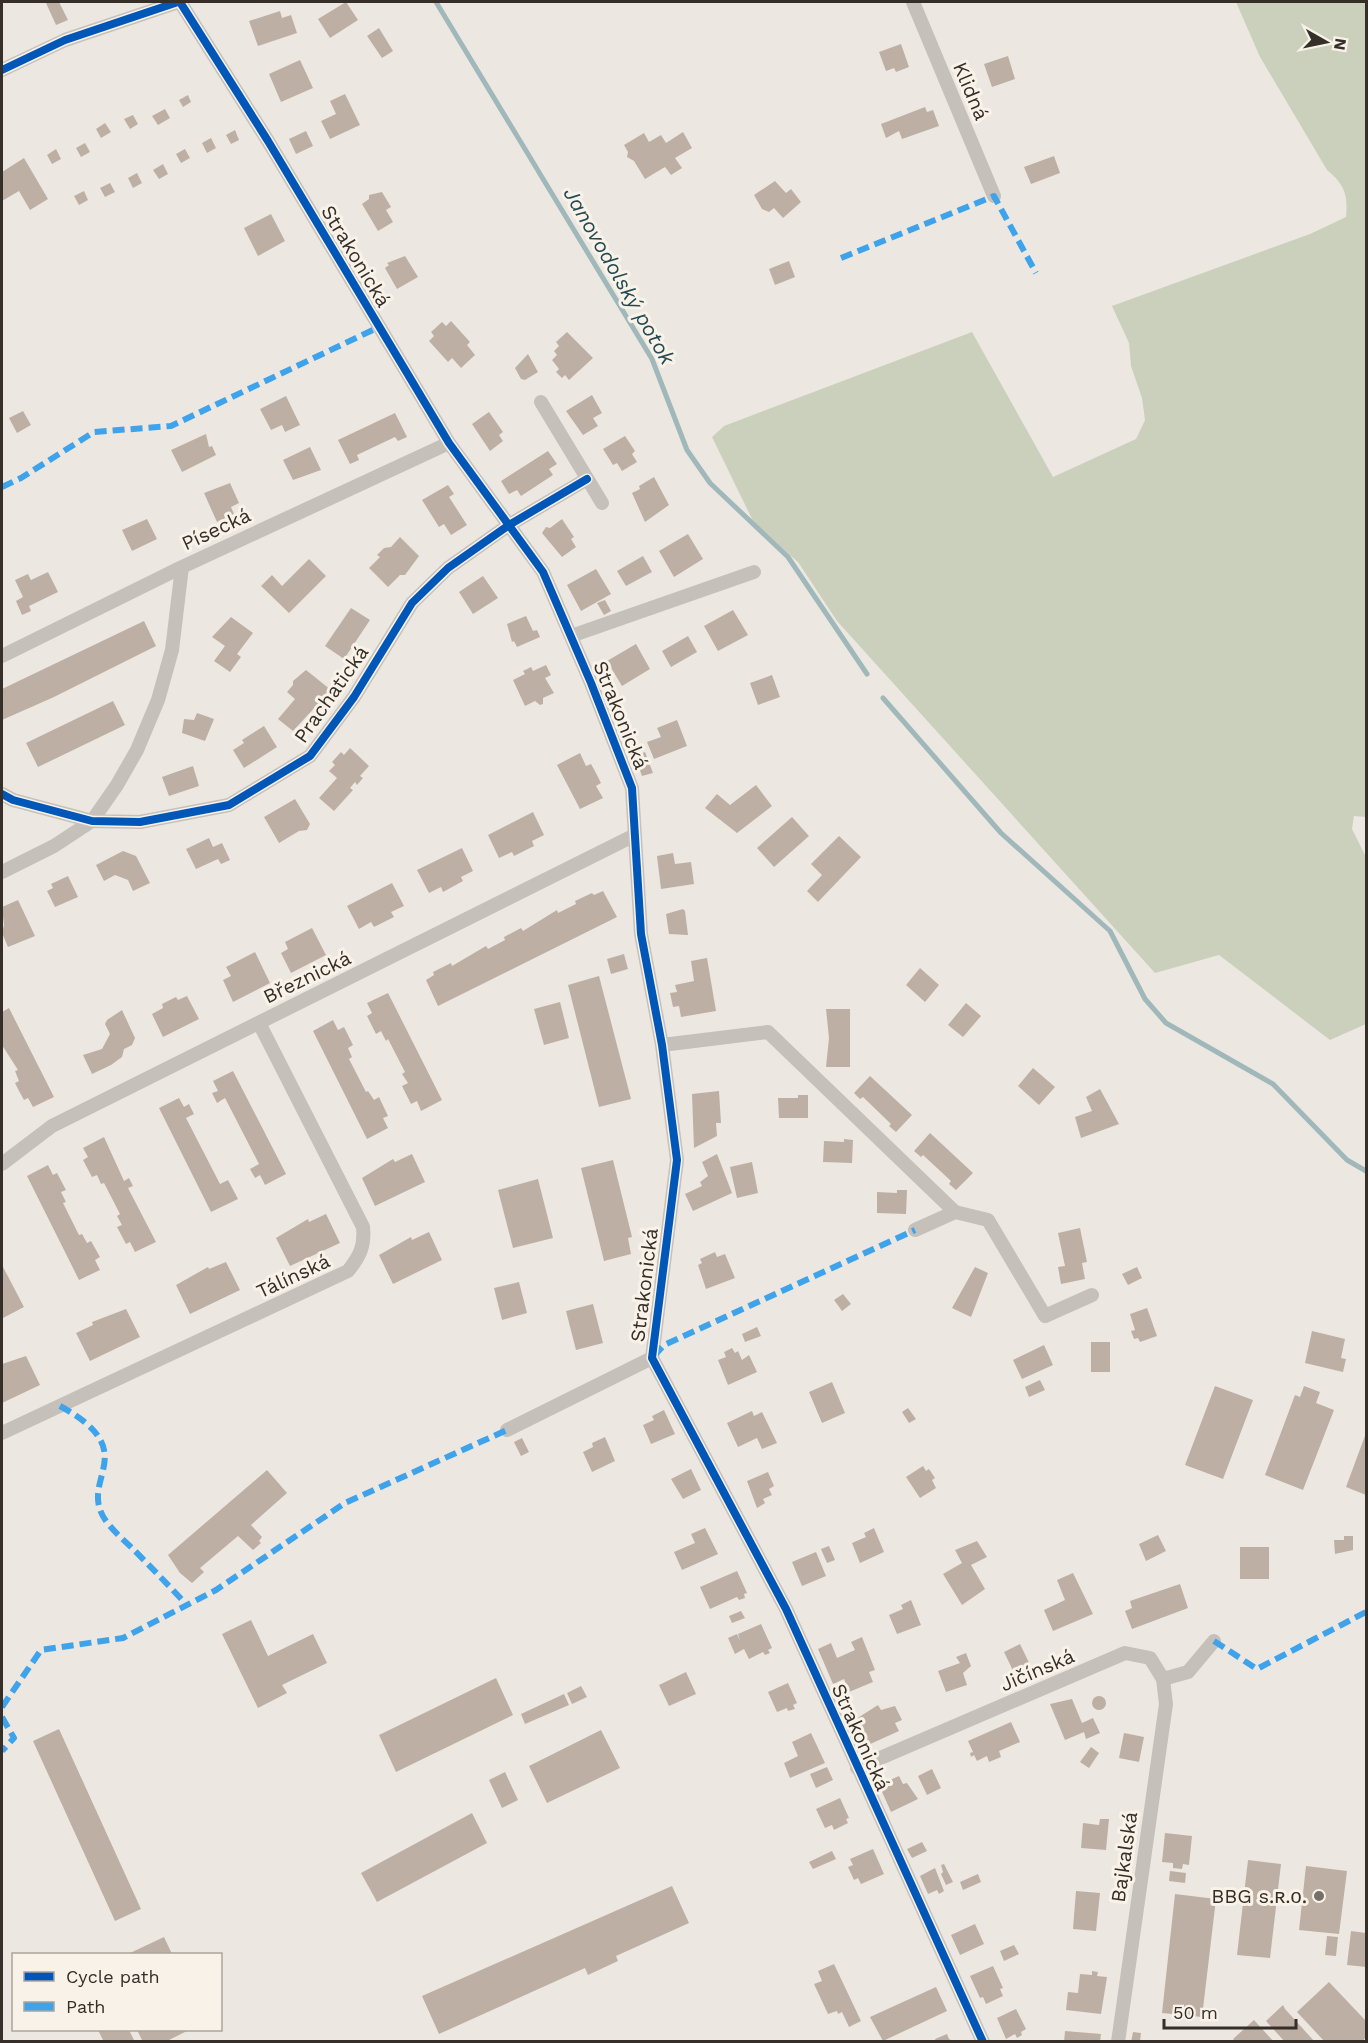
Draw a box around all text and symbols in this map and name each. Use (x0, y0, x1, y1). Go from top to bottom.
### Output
north arrow (1296, 12, 1356, 72)
text: N (1330, 37, 1351, 52)
street label: Klidná (948, 58, 994, 124)
water label: Janovodolský potok (558, 183, 681, 369)
street label: Strakonická (316, 201, 396, 311)
street label: Písecká (178, 503, 254, 555)
street label: Prachatická (289, 641, 373, 747)
street label: Strakonická (588, 657, 654, 773)
street label: Březnická (259, 946, 355, 1008)
street label: Strakonická (625, 1227, 663, 1343)
street label: Tálínská (252, 1249, 334, 1303)
street label: Jičínská (996, 1644, 1078, 1696)
street label: Strakonická (827, 1680, 895, 1794)
street label: Bajkalská (1106, 1810, 1142, 1904)
place label: BBG s.ʀ.ᴏ. (1211, 1884, 1307, 1908)
marker: BBG s.ʀ.ᴏ. (1312, 1889, 1326, 1903)
legend (12, 1953, 222, 2031)
text: Cycle path (66, 1966, 160, 1987)
scale bar (1164, 1992, 1296, 2030)
text: Path (66, 1996, 106, 2017)
text: 50 m (1173, 2002, 1218, 2023)

